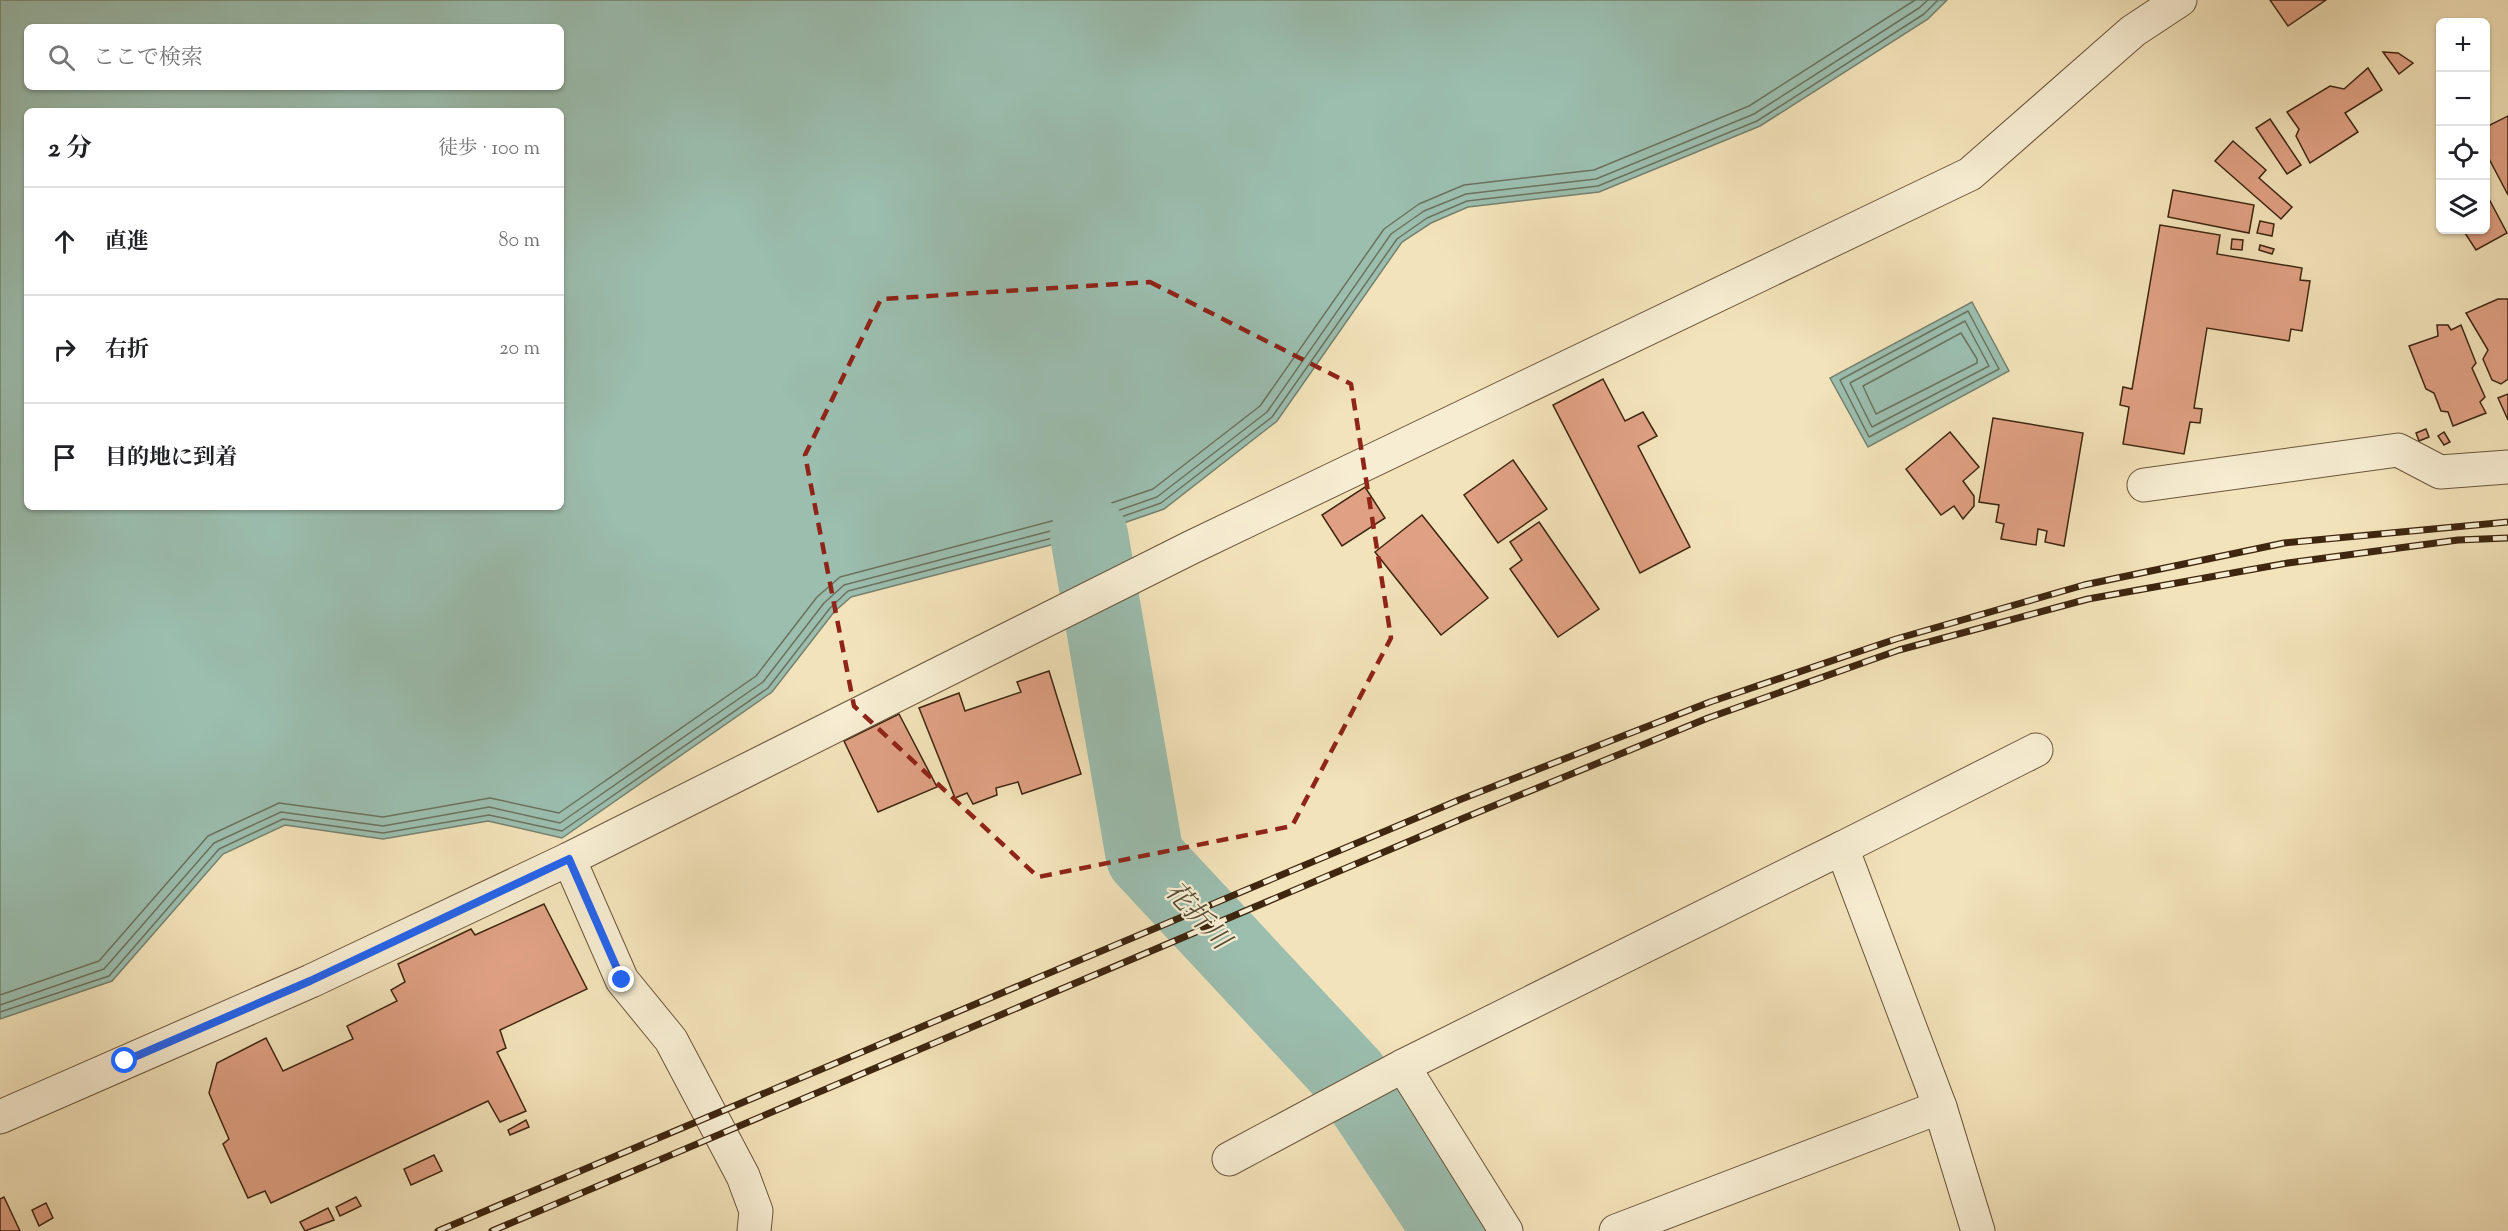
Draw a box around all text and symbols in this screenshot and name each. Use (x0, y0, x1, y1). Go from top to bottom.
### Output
map controls (2436, 18, 2490, 234)
button: + (2436, 18, 2490, 72)
search box (24, 24, 564, 90)
icon: search (45, 41, 78, 74)
text: ここで検索 (93, 43, 203, 75)
button: − (2436, 72, 2490, 126)
button: locate (2436, 126, 2490, 180)
text: 2 分 (48, 131, 92, 168)
text: 徒歩 · 100 m (438, 135, 540, 164)
button: layers (2436, 180, 2490, 234)
icon: ahead (48, 225, 81, 258)
text: 直進 (105, 227, 149, 259)
text: 80 m (499, 227, 540, 256)
icon: right (48, 333, 81, 366)
text: 右折 (105, 335, 149, 367)
text: 20 m (499, 335, 540, 364)
icon: arrive (48, 441, 81, 474)
text: 目的地に到着 (105, 443, 237, 475)
water label: 花折川 (1154, 874, 1240, 962)
route end (608, 966, 634, 992)
route start (111, 1047, 137, 1073)

